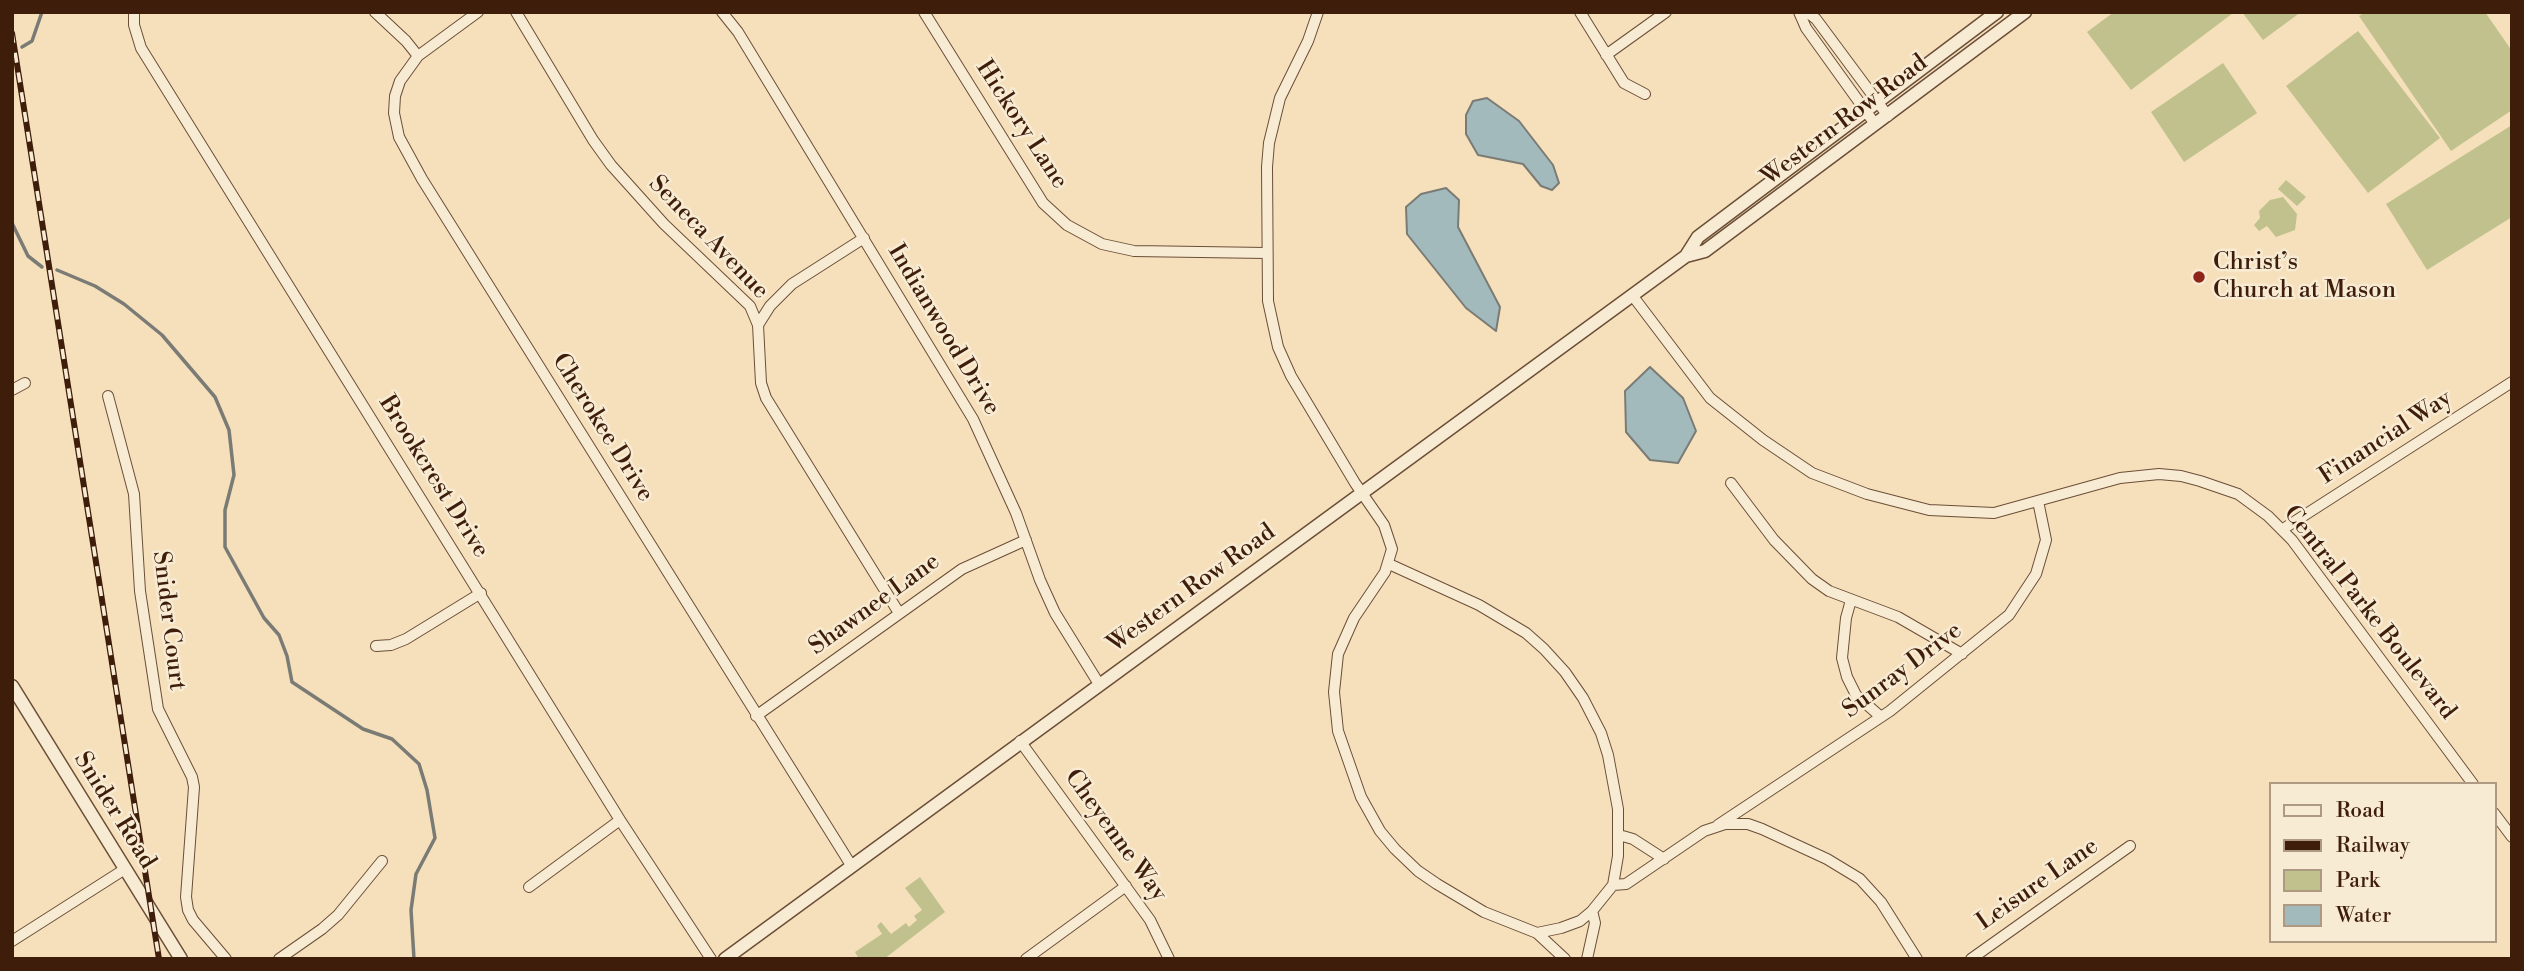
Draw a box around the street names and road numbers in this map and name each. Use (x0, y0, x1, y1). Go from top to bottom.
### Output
street label: Western Row Road (1756, 49, 1934, 193)
street label: Hickory Lane (969, 55, 1073, 195)
street label: Seneca Avenue (642, 170, 774, 306)
street label: Indianwood Drive (881, 239, 1005, 421)
street label: Cherokee Drive (545, 349, 659, 507)
street label: Financial Way (2314, 384, 2458, 492)
street label: Brookcrest Drive (372, 391, 494, 563)
street label: Central Parke Boulevard (2276, 500, 2462, 726)
street label: Western Row Road (1103, 519, 1281, 659)
street label: Shawnee Lane (804, 548, 946, 662)
street label: Snider Court (145, 550, 191, 692)
street label: Sunray Drive (1838, 617, 1968, 725)
street label: Snider Road (67, 747, 161, 875)
street label: Cheyenne Way (1058, 765, 1172, 907)
street label: Leisure Lane (1972, 833, 2104, 937)

